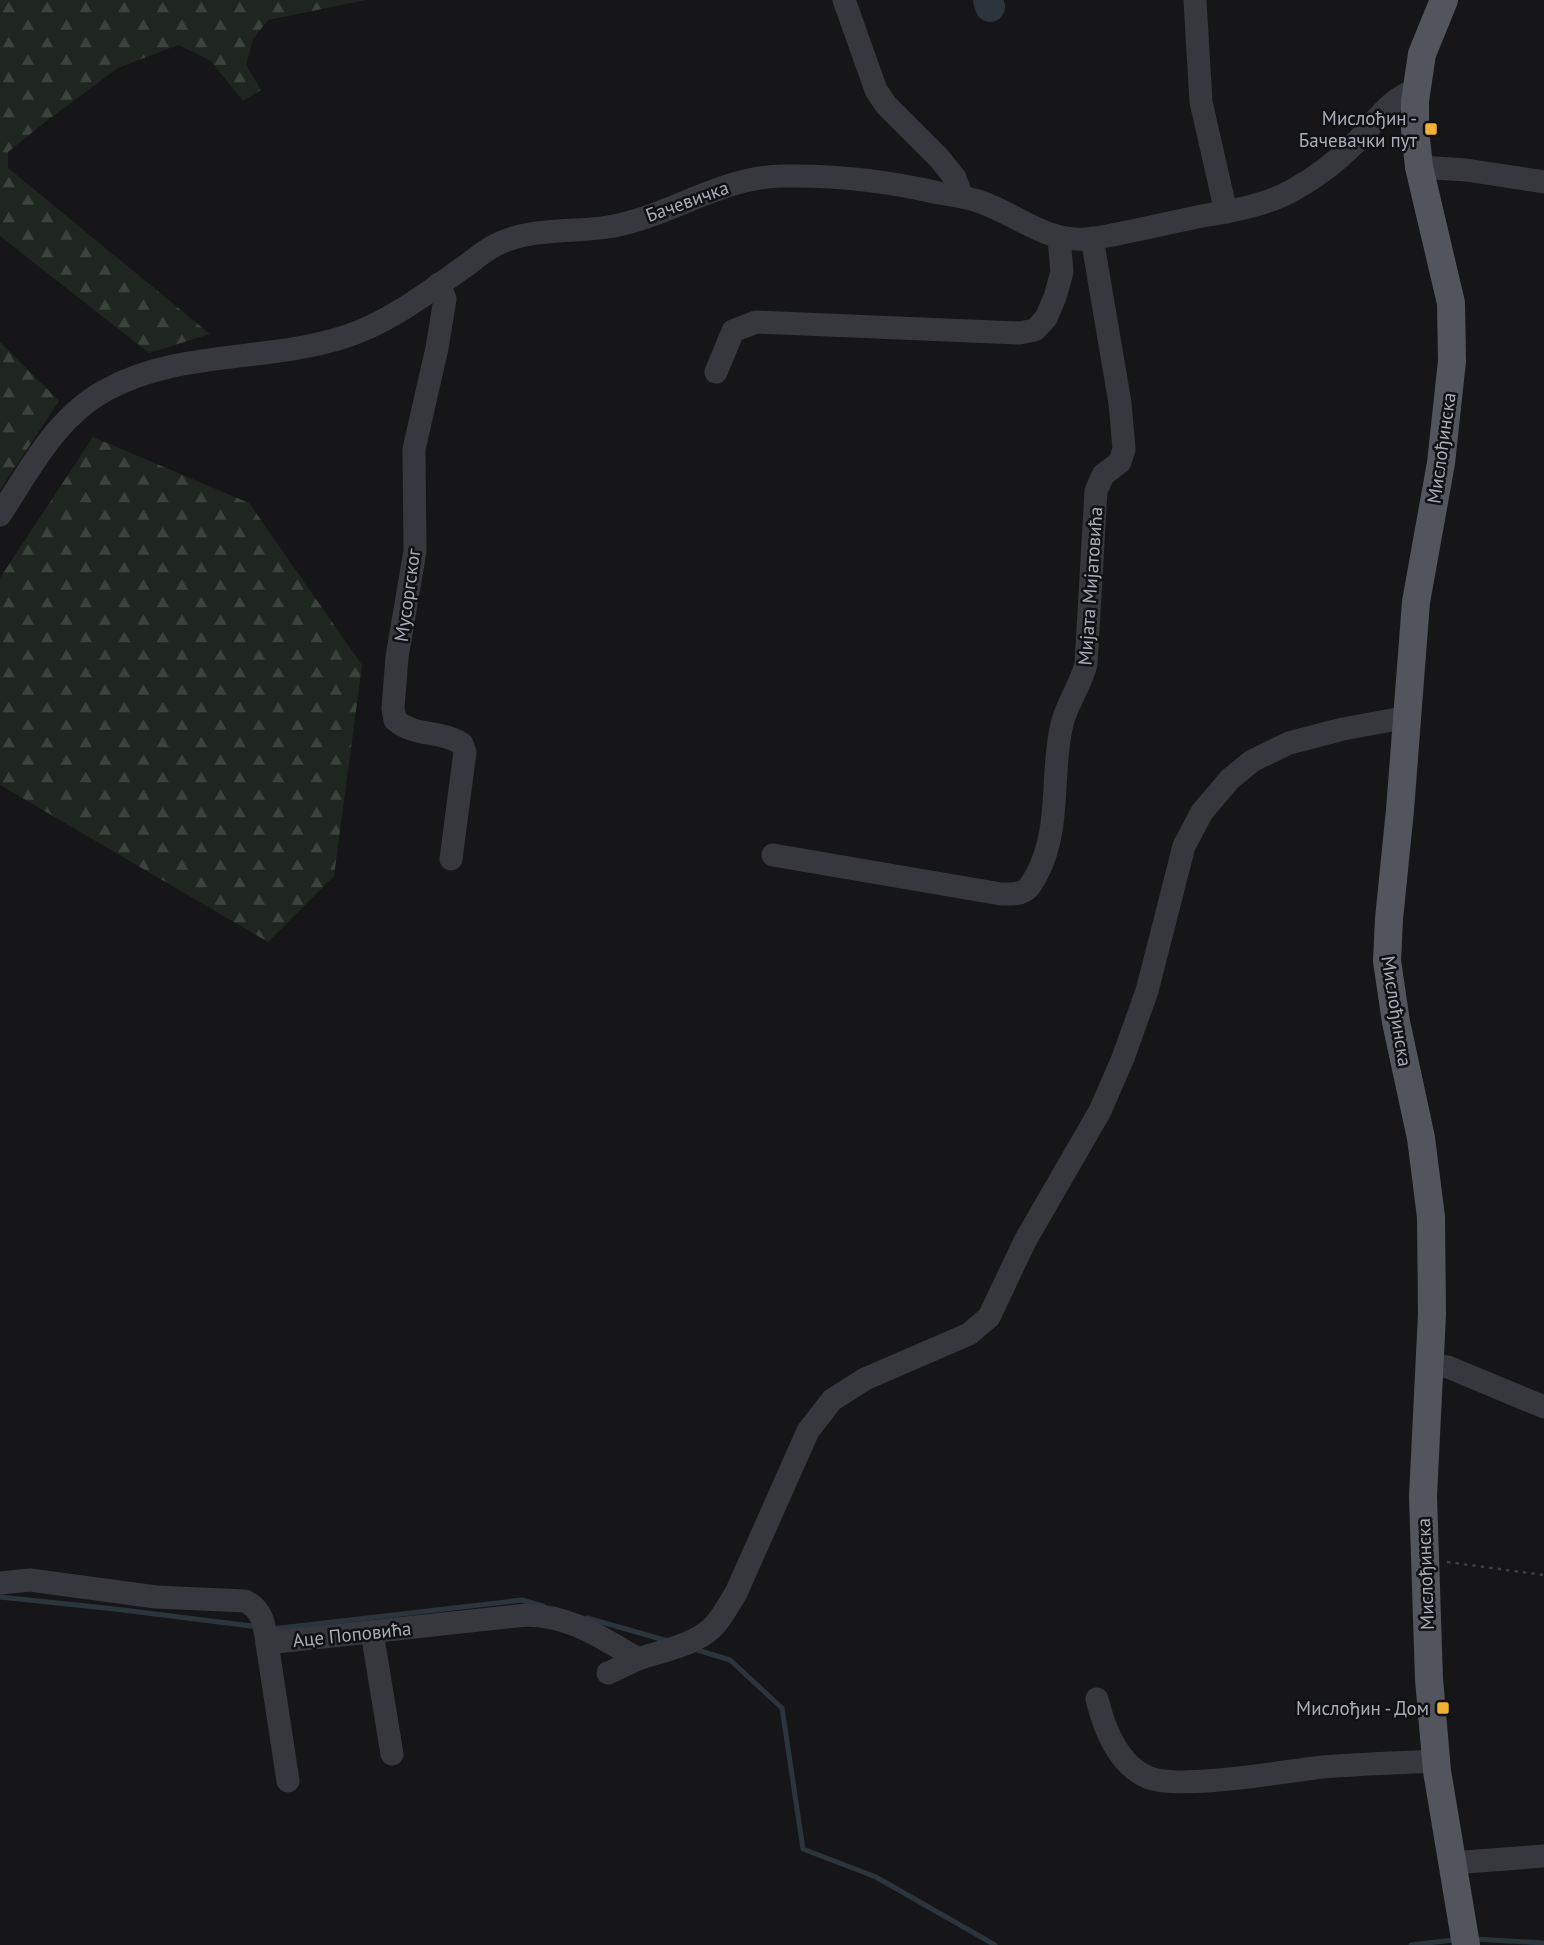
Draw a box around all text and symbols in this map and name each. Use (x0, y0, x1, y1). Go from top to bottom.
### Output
place label: Мислођин - Бачевачки пут (1299, 106, 1417, 152)
marker: Мислођин - Бачевачки пут (1423, 121, 1439, 137)
street label: Бачевичка (642, 175, 732, 227)
street label: Мислођинска (1421, 391, 1461, 505)
street label: Мијата Мијатовића (1072, 506, 1108, 666)
street label: Мусоргског (389, 546, 426, 643)
street label: Мислођинска (1376, 954, 1418, 1068)
street label: Мислођинска (1411, 1518, 1439, 1630)
street label: Аце Поповића (292, 1616, 412, 1652)
place label: Мислођин - Дом (1296, 1696, 1429, 1720)
marker: Мислођин - Дом (1435, 1700, 1451, 1716)

